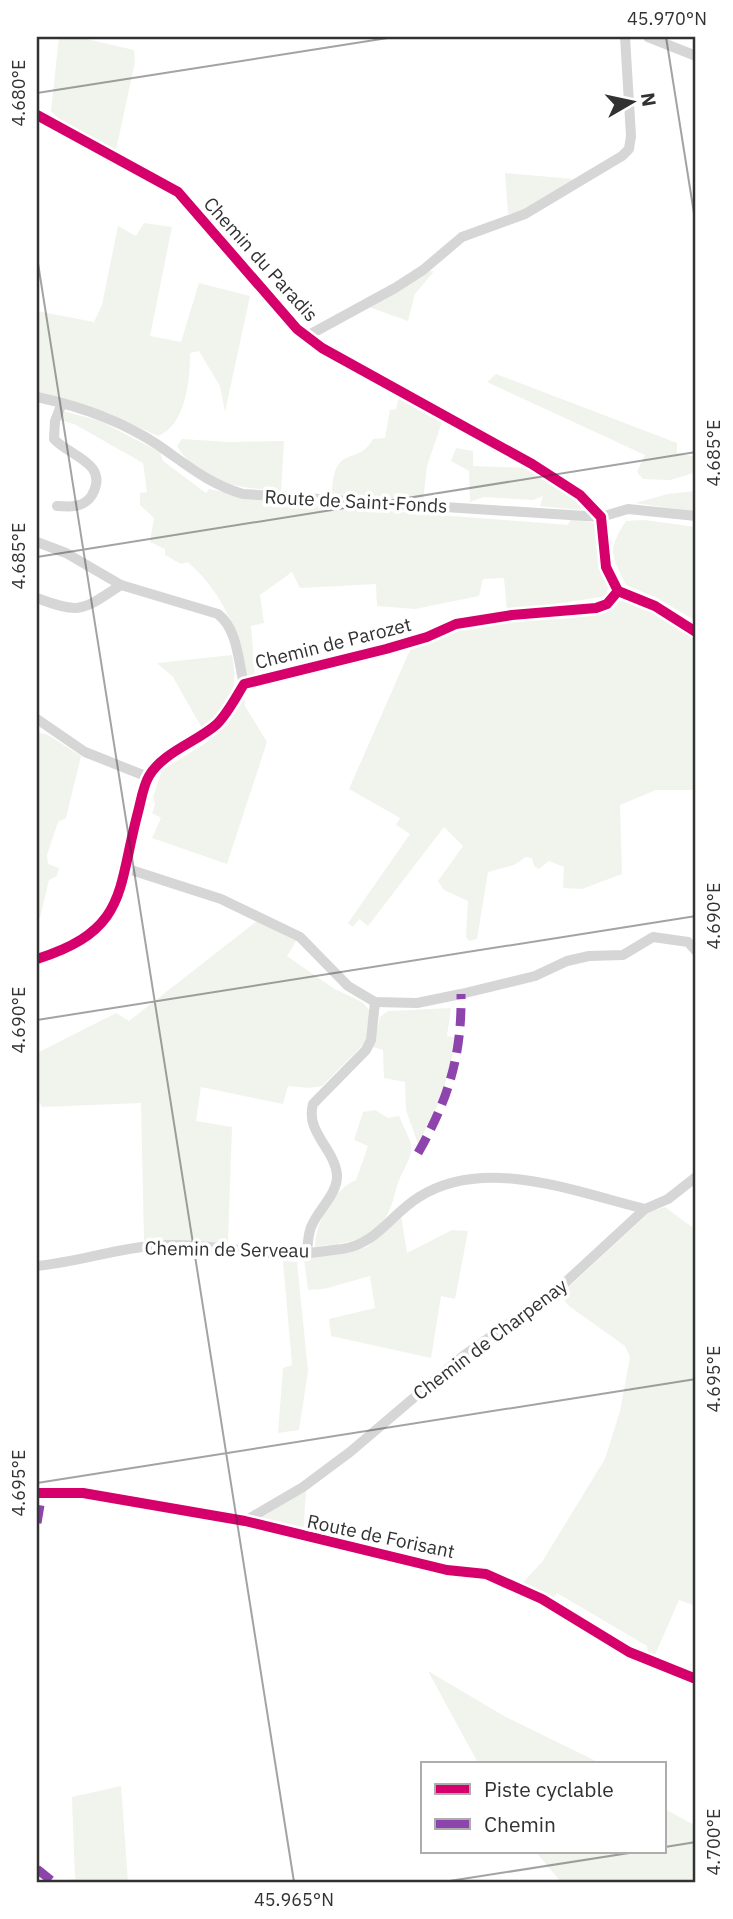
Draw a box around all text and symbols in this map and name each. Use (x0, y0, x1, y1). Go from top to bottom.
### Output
text: 45.970°N (627, 7, 707, 30)
text: 4.680°E (7, 59, 30, 127)
north arrow (596, 66, 666, 136)
text: N (636, 91, 662, 108)
street label: Chemin du Paradis (199, 192, 323, 326)
text: 4.685°E (702, 419, 725, 487)
street label: Route de Saint-Fonds (264, 484, 448, 518)
text: 4.685°E (7, 522, 30, 590)
street label: Chemin de Parozet (252, 612, 414, 674)
text: 4.690°E (702, 882, 725, 950)
text: 4.690°E (7, 986, 30, 1054)
street label: Chemin de Serveau (144, 1236, 310, 1262)
street label: Chemin de Charpenay (408, 1273, 572, 1405)
text: 4.695°E (702, 1345, 725, 1413)
text: 4.695°E (7, 1449, 30, 1517)
street label: Route de Forisant (305, 1509, 457, 1563)
legend (421, 1762, 666, 1853)
text: Piste cyclable (484, 1775, 614, 1803)
text: 4.700°E (702, 1808, 725, 1876)
text: Chemin (484, 1810, 556, 1838)
text: 45.965°N (254, 1888, 334, 1911)

